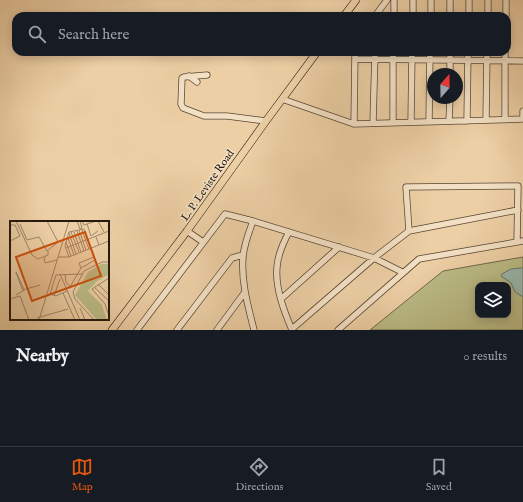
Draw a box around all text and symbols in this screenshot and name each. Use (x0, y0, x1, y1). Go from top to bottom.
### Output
search box (12, 12, 511, 56)
icon: search (26, 23, 48, 45)
text: Search here (58, 25, 129, 44)
north arrow (427, 68, 463, 104)
street label: L. P. Leviste Road (178, 147, 238, 224)
inset map (10, 221, 109, 320)
map controls (475, 282, 511, 318)
button: layers (475, 282, 511, 318)
text: Nearby (16, 346, 69, 367)
text: 0 results (463, 348, 507, 365)
tab: Map (71, 456, 93, 494)
tab: Directions (236, 456, 283, 494)
tab: Saved (426, 456, 452, 494)

